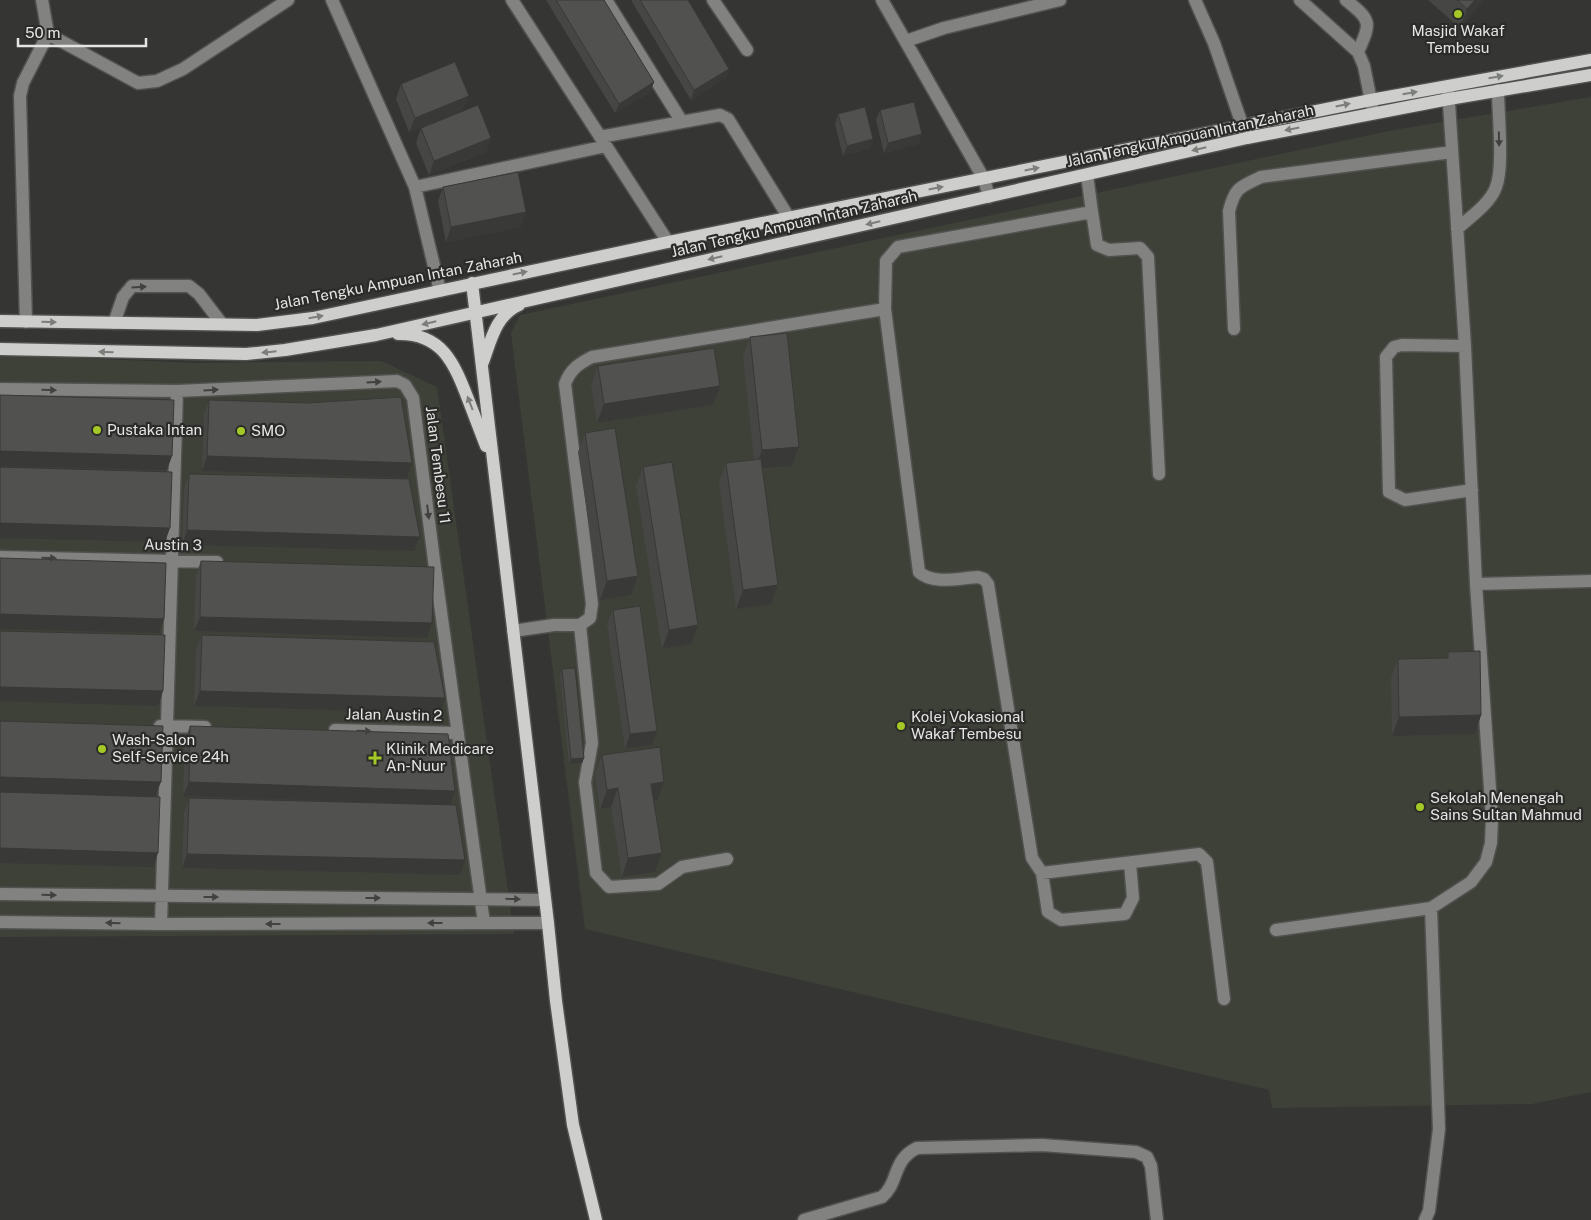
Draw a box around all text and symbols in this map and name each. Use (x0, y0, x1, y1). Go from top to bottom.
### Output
marker: Masjid Wakaf Tembesu (1452, 8, 1464, 20)
scale bar (18, 15, 145, 47)
place label: Masjid Wakaf Tembesu (1411, 22, 1505, 56)
text: 50 m (25, 24, 60, 41)
one-way arrow (1488, 73, 1504, 81)
one-way arrow (1402, 88, 1418, 96)
street label: Jalan Tengku Ampuan Intan Zaharah (1065, 101, 1315, 170)
one-way arrow (1335, 101, 1351, 109)
one-way arrow (1283, 126, 1299, 134)
one-way arrow (1495, 131, 1503, 147)
one-way arrow (1192, 145, 1207, 153)
one-way arrow (1024, 165, 1039, 173)
one-way arrow (929, 184, 945, 192)
street label: Jalan Tengku Ampuan Intan Zaharah (669, 187, 919, 260)
one-way arrow (866, 219, 881, 227)
street label: Jalan Tengku Ampuan Intan Zaharah (272, 248, 523, 313)
one-way arrow (706, 255, 722, 263)
one-way arrow (512, 269, 527, 277)
one-way arrow (132, 282, 148, 290)
one-way arrow (308, 312, 324, 320)
one-way arrow (41, 318, 57, 326)
one-way arrow (420, 319, 436, 327)
one-way arrow (98, 347, 114, 355)
one-way arrow (260, 348, 276, 356)
one-way arrow (366, 378, 382, 386)
one-way arrow (203, 385, 219, 393)
one-way arrow (41, 386, 57, 394)
one-way arrow (466, 395, 474, 410)
street label: Jalan Tembesu 11 (423, 405, 454, 525)
place label: Pustaka Intan (107, 421, 202, 438)
place label: SMO (251, 422, 285, 439)
marker: Pustaka Intan (91, 424, 103, 436)
marker: SMO (235, 425, 247, 437)
one-way arrow (424, 504, 432, 520)
street label: Austin 3 (144, 535, 202, 554)
one-way arrow (41, 554, 57, 562)
street label: Jalan Austin 2 (346, 705, 443, 724)
place label: Kolej Vokasional Wakaf Tembesu (911, 708, 1025, 742)
marker: Kolej Vokasional Wakaf Tembesu (895, 720, 907, 732)
one-way arrow (356, 727, 372, 735)
place label: Wash-Salon Self-Service 24h (112, 731, 229, 765)
place label: Klinik Medicare An-Nuur (386, 740, 494, 774)
marker: Wash-Salon Self-Service 24h (96, 743, 108, 755)
marker: Klinik Medicare An-Nuur (368, 751, 382, 765)
place label: Sekolah Menengah Sains Sultan Mahmud (1430, 789, 1582, 823)
marker: Sekolah Menengah Sains Sultan Mahmud (1414, 801, 1426, 813)
one-way arrow (41, 891, 57, 899)
one-way arrow (203, 893, 219, 901)
one-way arrow (366, 894, 382, 902)
one-way arrow (505, 896, 521, 904)
one-way arrow (104, 919, 120, 927)
one-way arrow (427, 919, 443, 927)
one-way arrow (265, 920, 281, 928)

